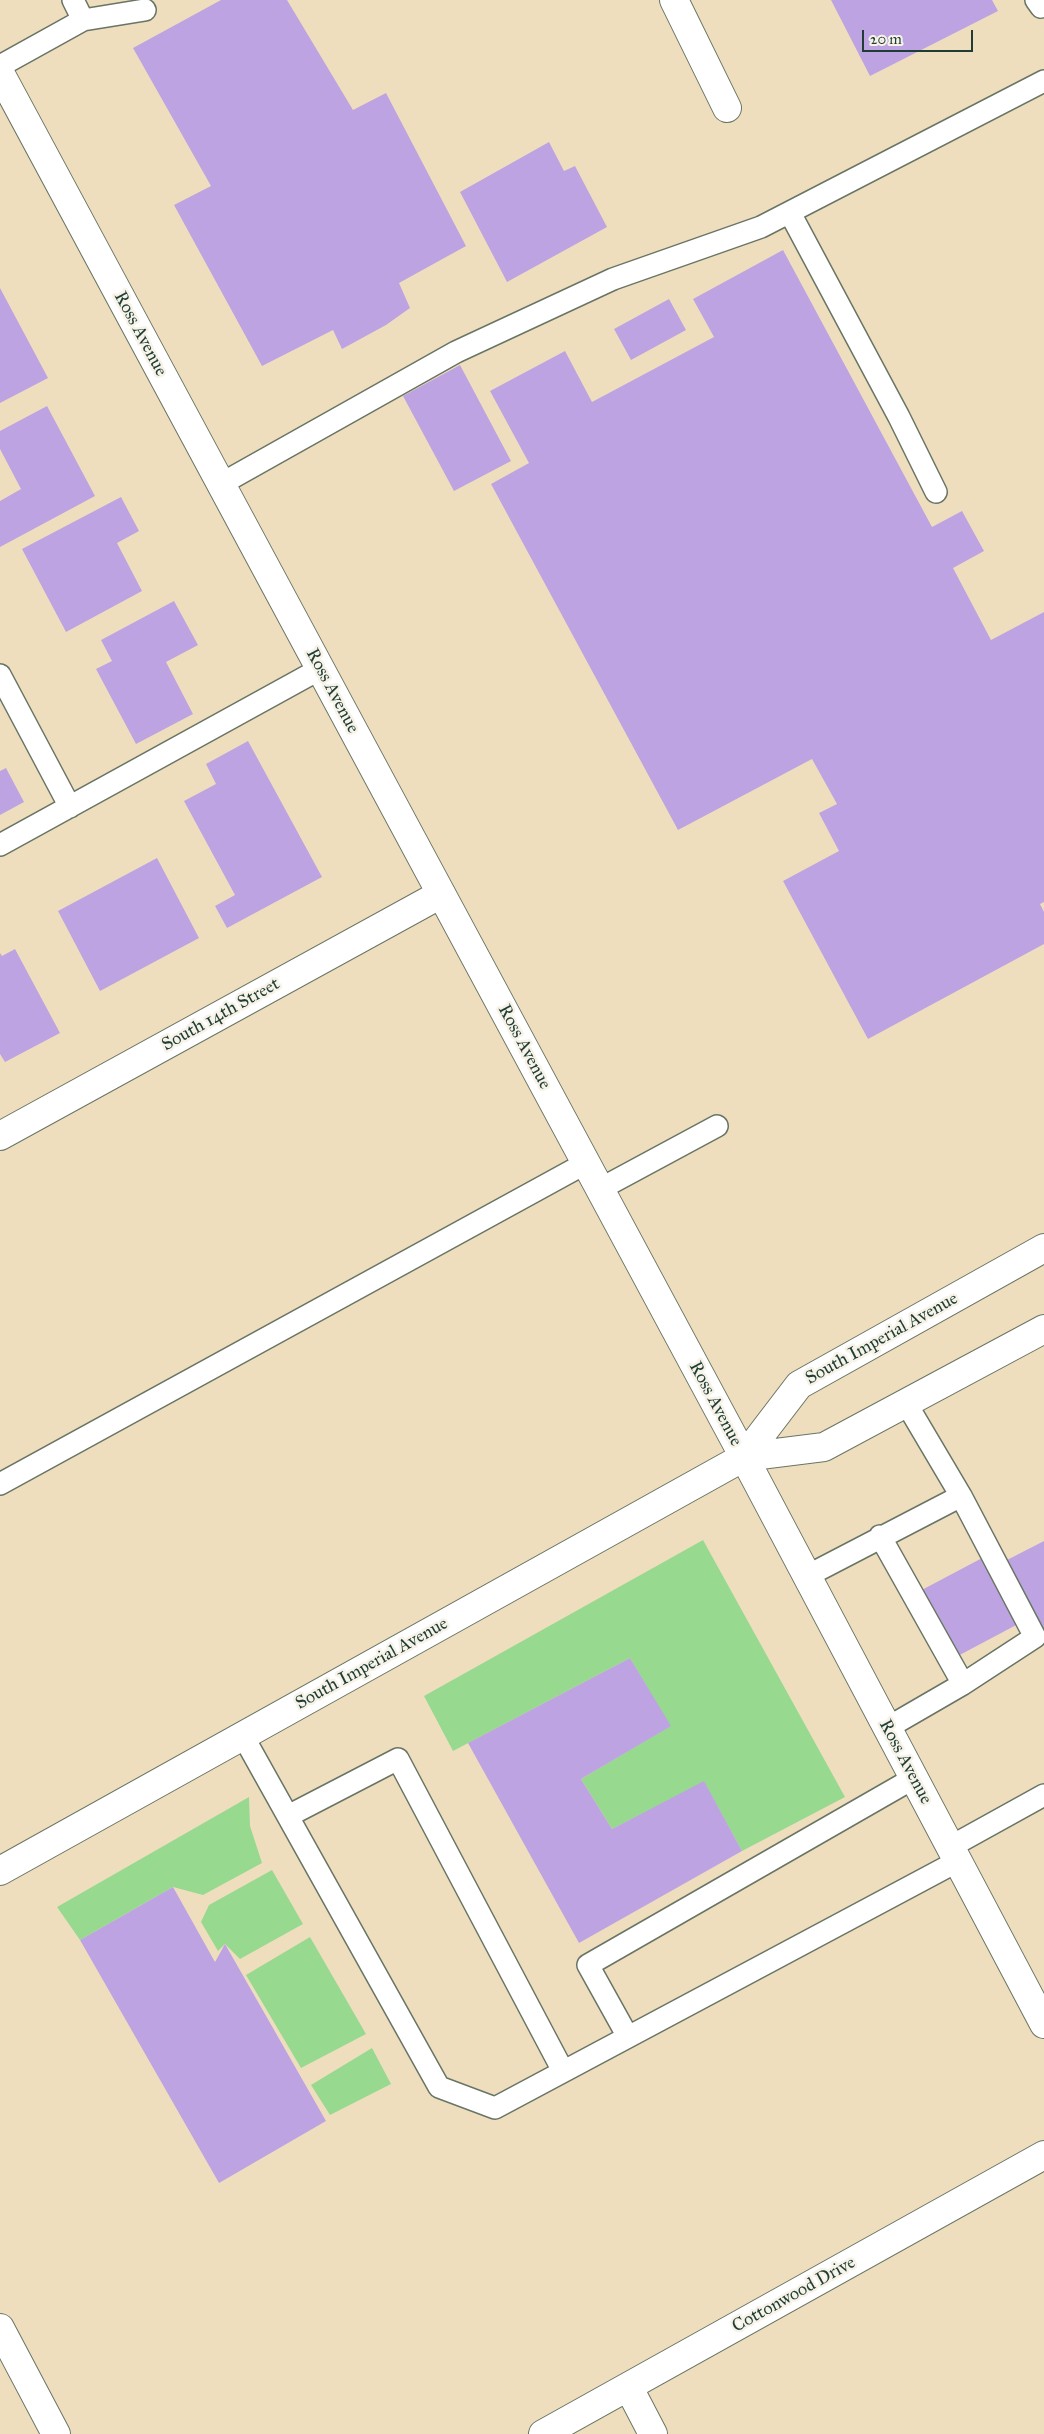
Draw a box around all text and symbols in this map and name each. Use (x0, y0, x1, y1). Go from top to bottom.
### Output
scale bar (864, 20, 975, 52)
text: 20 m (870, 30, 902, 48)
street label: Ross Avenue (109, 288, 171, 380)
street label: Ross Avenue (301, 645, 363, 737)
street label: South 14th Street (158, 974, 284, 1056)
street label: Ross Avenue (493, 1001, 555, 1093)
street label: South Imperial Avenue (802, 1288, 962, 1390)
street label: Ross Avenue (684, 1358, 746, 1450)
street label: South Imperial Avenue (292, 1613, 452, 1715)
street label: Ross Avenue (874, 1716, 936, 1808)
street label: Cottonwood Drive (729, 2252, 859, 2338)

